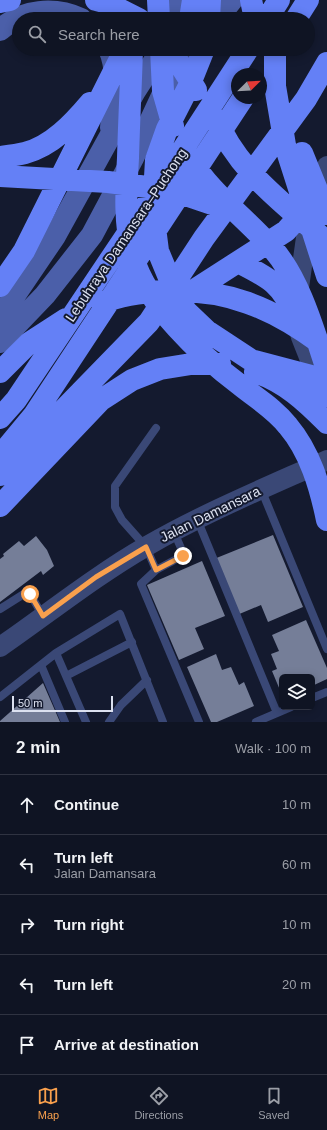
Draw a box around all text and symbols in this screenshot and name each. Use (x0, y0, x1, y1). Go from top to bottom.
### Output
search box (12, 12, 315, 56)
icon: search (26, 23, 48, 45)
text: Search here (58, 26, 140, 43)
north arrow (231, 68, 267, 104)
street label: Lebuhraya Damansara–Puchong (62, 145, 190, 325)
street label: Jalan Damansara (157, 483, 263, 545)
route end (174, 547, 192, 565)
route start (21, 585, 39, 603)
map controls (279, 674, 315, 710)
button: layers (279, 674, 315, 710)
scale bar (12, 694, 113, 713)
text: 50 m (18, 697, 42, 709)
text: 2 min (16, 738, 60, 757)
text: Walk · 100 m (235, 741, 311, 756)
icon: ahead (16, 794, 38, 816)
text: Continue (54, 796, 119, 813)
text: 10 m (282, 797, 311, 812)
text: Turn left (54, 849, 113, 866)
icon: left (16, 854, 38, 876)
text: 60 m (282, 857, 311, 872)
text: Jalan Damansara (54, 866, 156, 881)
icon: right (16, 914, 38, 936)
text: Turn right (54, 916, 124, 933)
text: 10 m (282, 917, 311, 932)
icon: left (16, 974, 38, 996)
text: Turn left (54, 976, 113, 993)
text: 20 m (282, 977, 311, 992)
icon: arrive (16, 1034, 38, 1056)
text: Arrive at destination (54, 1036, 199, 1053)
tab: Map (37, 1085, 59, 1121)
tab: Directions (134, 1085, 183, 1121)
tab: Saved (258, 1085, 289, 1121)

